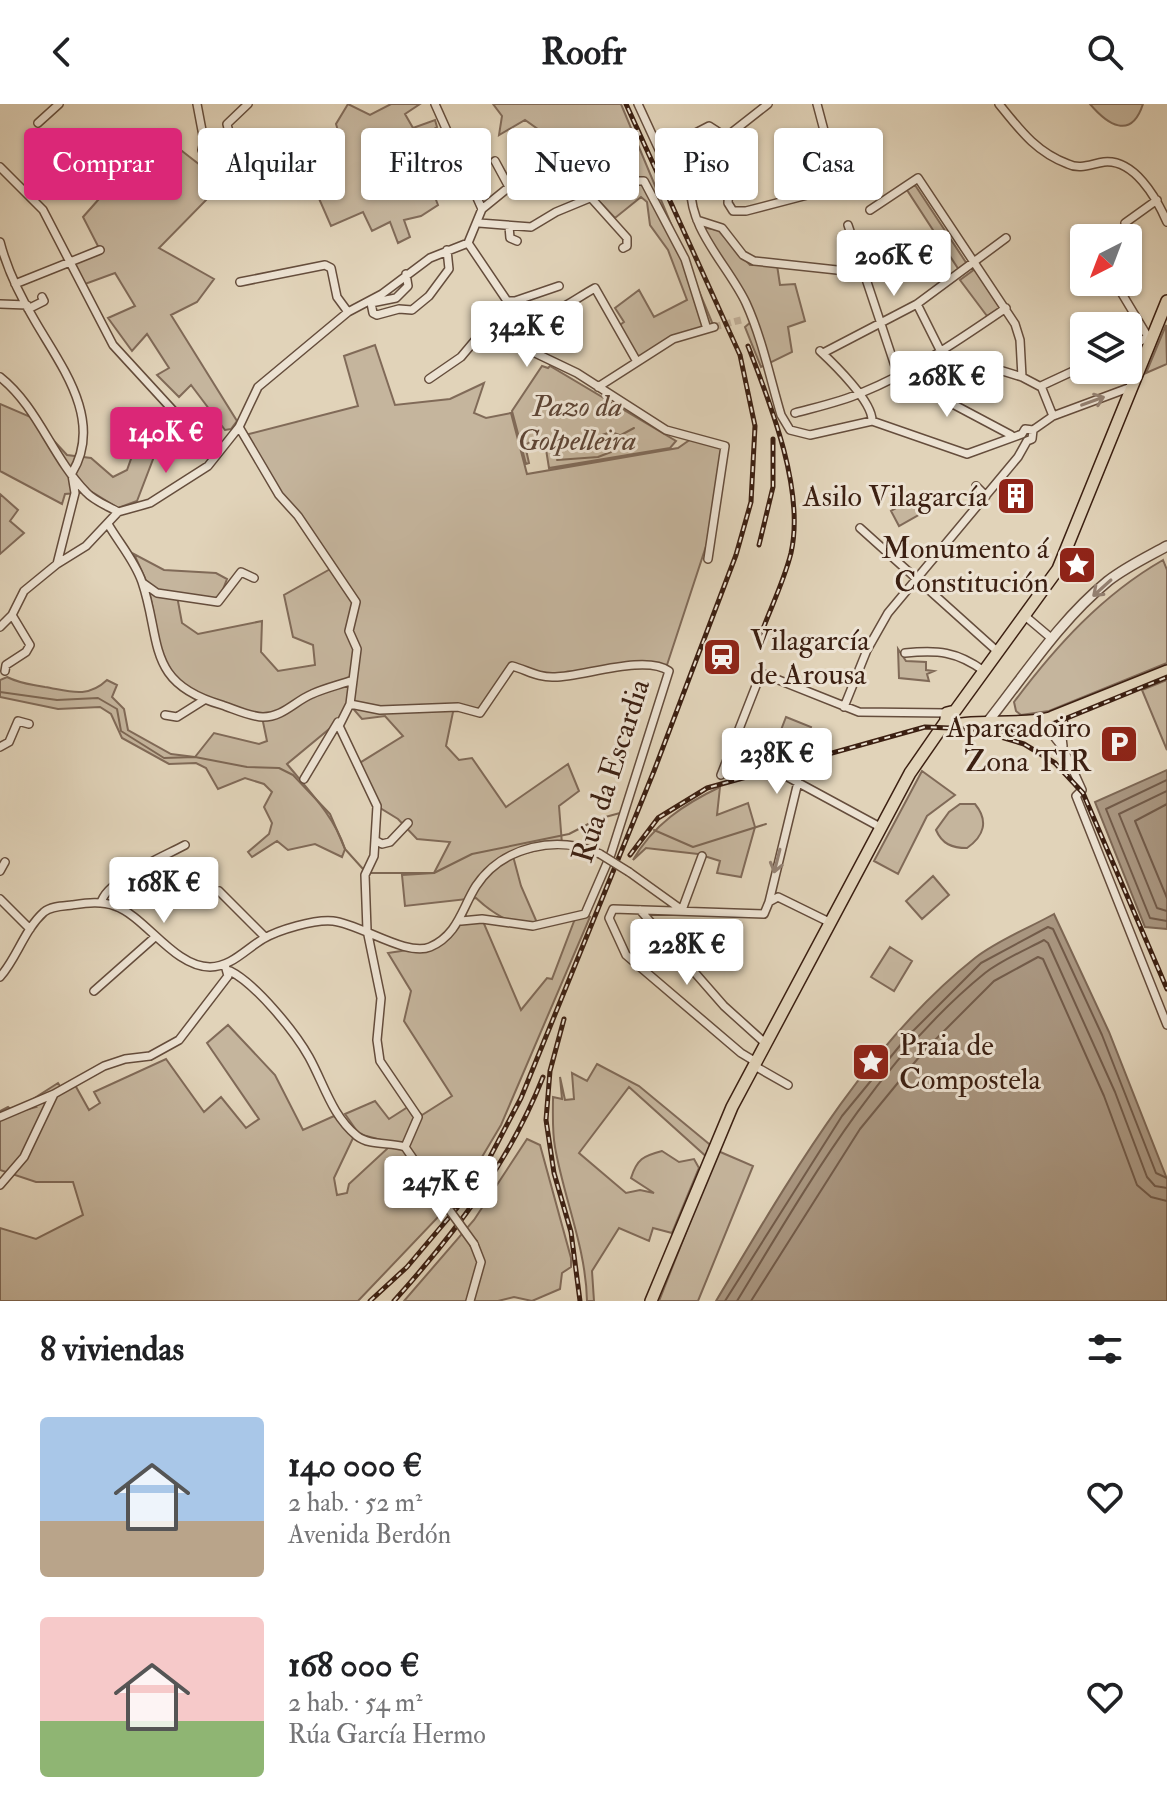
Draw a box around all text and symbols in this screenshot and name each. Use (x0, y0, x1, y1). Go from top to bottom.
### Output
icon: back (40, 30, 84, 74)
text: Roofr (541, 30, 626, 75)
icon: search (1083, 30, 1127, 74)
chip: Comprar (24, 128, 182, 200)
chip: Alquilar (198, 128, 345, 200)
chip: Filtros (361, 128, 491, 200)
chip: Nuevo (507, 128, 639, 200)
chip: Piso (655, 128, 758, 200)
chip: Casa (774, 128, 883, 200)
north arrow (1070, 224, 1142, 296)
map controls (1070, 224, 1142, 384)
pin: 206K € (829, 230, 959, 298)
text: 206K € (855, 240, 933, 272)
pin: 342K € (462, 301, 592, 369)
text: 342K € (489, 311, 565, 343)
button: layers (1070, 312, 1142, 384)
pin: 268K € (882, 351, 1012, 419)
text: 268K € (908, 361, 986, 393)
park label: Pazo da Golpelleira (518, 388, 637, 459)
one-way arrow (1080, 392, 1105, 407)
pin: 140K € (101, 407, 231, 475)
text: 140K € (128, 417, 204, 449)
building icon: Asilo Vilagarcía (995, 475, 1037, 517)
place label: Asilo Vilagarcía (802, 478, 989, 515)
place label: Monumento á Constitución (882, 530, 1050, 601)
place icon: Monumento á Constitución (1056, 544, 1098, 586)
one-way arrow (1092, 579, 1112, 597)
place label: Vilagarcía de Arousa (750, 622, 870, 693)
station icon: Vilagarcía de Arousa (701, 636, 743, 678)
street label: Rúa da Escardia (564, 674, 658, 868)
place label: Aparcadoiro Zona TIR (945, 709, 1093, 780)
parking icon: Aparcadoiro Zona TIR (1098, 723, 1140, 765)
pin: 238K € (712, 728, 842, 796)
text: 238K € (740, 738, 814, 770)
one-way arrow (769, 847, 784, 873)
pin: 168K € (99, 857, 229, 925)
text: 168K € (127, 867, 201, 899)
pin: 228K € (622, 919, 752, 987)
text: 228K € (648, 929, 726, 961)
place label: Praia de Compostela (899, 1027, 1041, 1098)
place icon: Praia de Compostela (850, 1041, 892, 1083)
pin: 247K € (376, 1156, 506, 1224)
text: 247K € (402, 1166, 480, 1198)
icon: filters (1083, 1327, 1127, 1371)
text: 8 viviendas (40, 1328, 184, 1371)
text: 140 000 € (288, 1444, 422, 1487)
icon: home (104, 1449, 200, 1545)
icon: heart (1083, 1475, 1127, 1519)
text: 2 hab. · 52 m² (288, 1487, 422, 1519)
text: Avenida Berdón (288, 1519, 451, 1551)
text: 168 000 € (288, 1644, 420, 1687)
icon: home (104, 1649, 200, 1745)
icon: heart (1083, 1675, 1127, 1719)
text: 2 hab. · 54 m² (288, 1687, 423, 1719)
text: Rúa García Hermo (288, 1719, 486, 1751)

